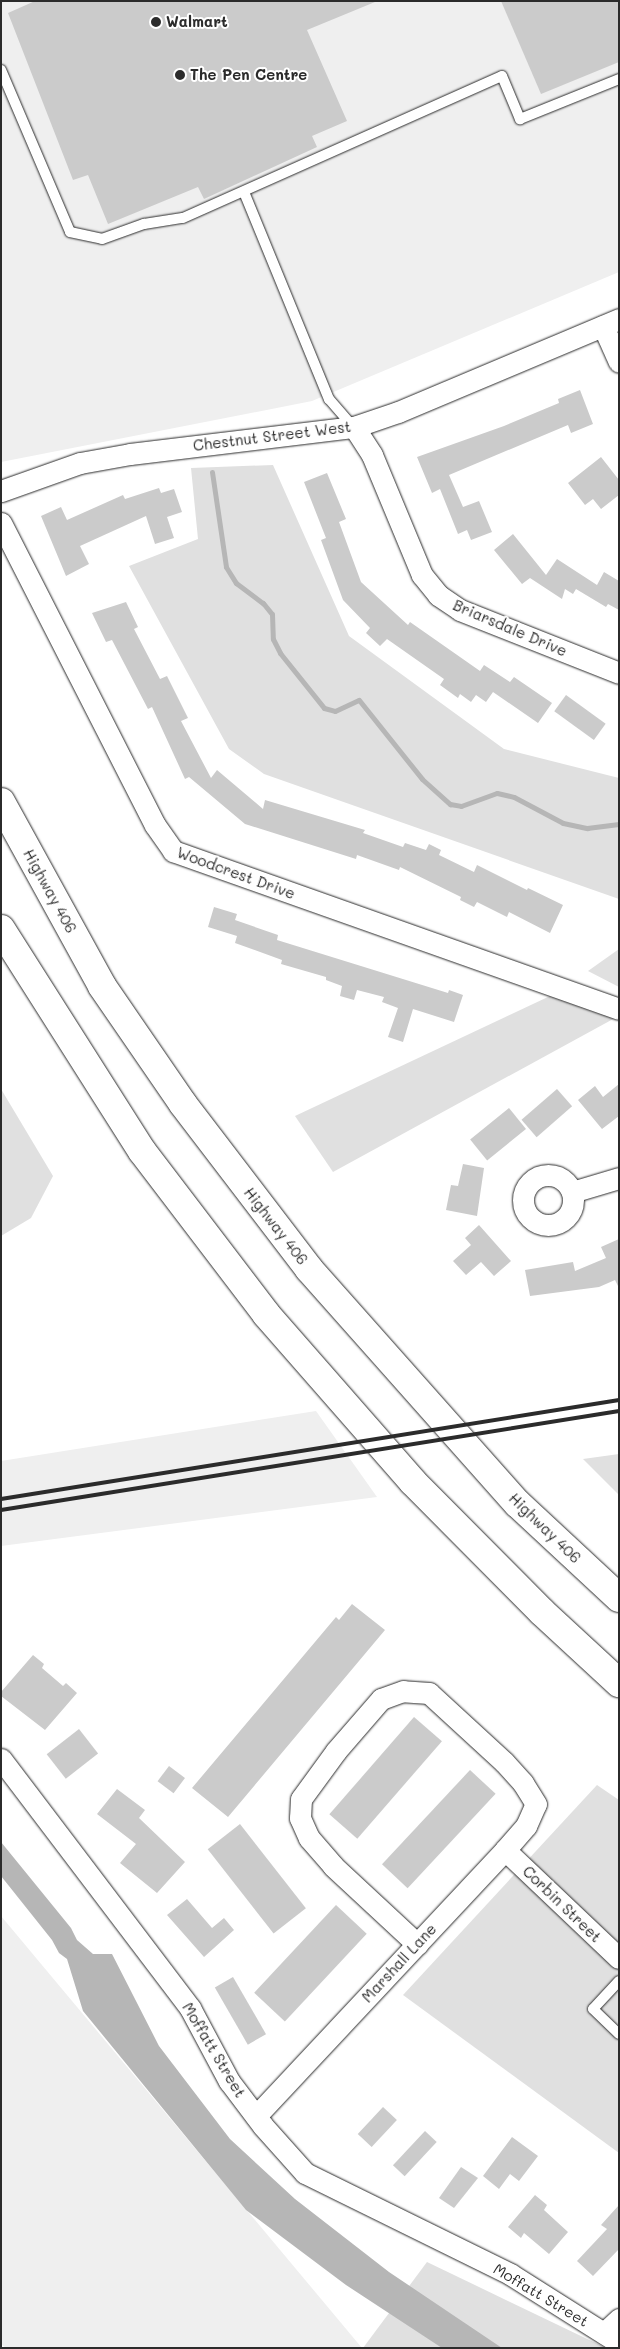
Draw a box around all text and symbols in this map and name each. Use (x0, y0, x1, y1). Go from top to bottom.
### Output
place label: Walmart (166, 13, 228, 31)
marker: Walmart (150, 16, 162, 28)
place label: The Pen Centre (190, 66, 307, 84)
marker: The Pen Centre (174, 69, 186, 81)
street label: Chestnut Street West (192, 417, 352, 455)
street label: Briarsdale Drive (450, 596, 570, 660)
street label: Woodcrest Drive (174, 843, 298, 903)
street label: Highway 406 (20, 846, 80, 936)
street label: Highway 406 (240, 1184, 312, 1268)
street label: Highway 406 (505, 1489, 585, 1567)
street label: Corbin Street (519, 1862, 605, 1946)
street label: Marshall Lane (358, 1920, 440, 2006)
street label: Moffatt Street (179, 1999, 249, 2101)
street label: Moffatt Street (490, 2260, 592, 2330)

